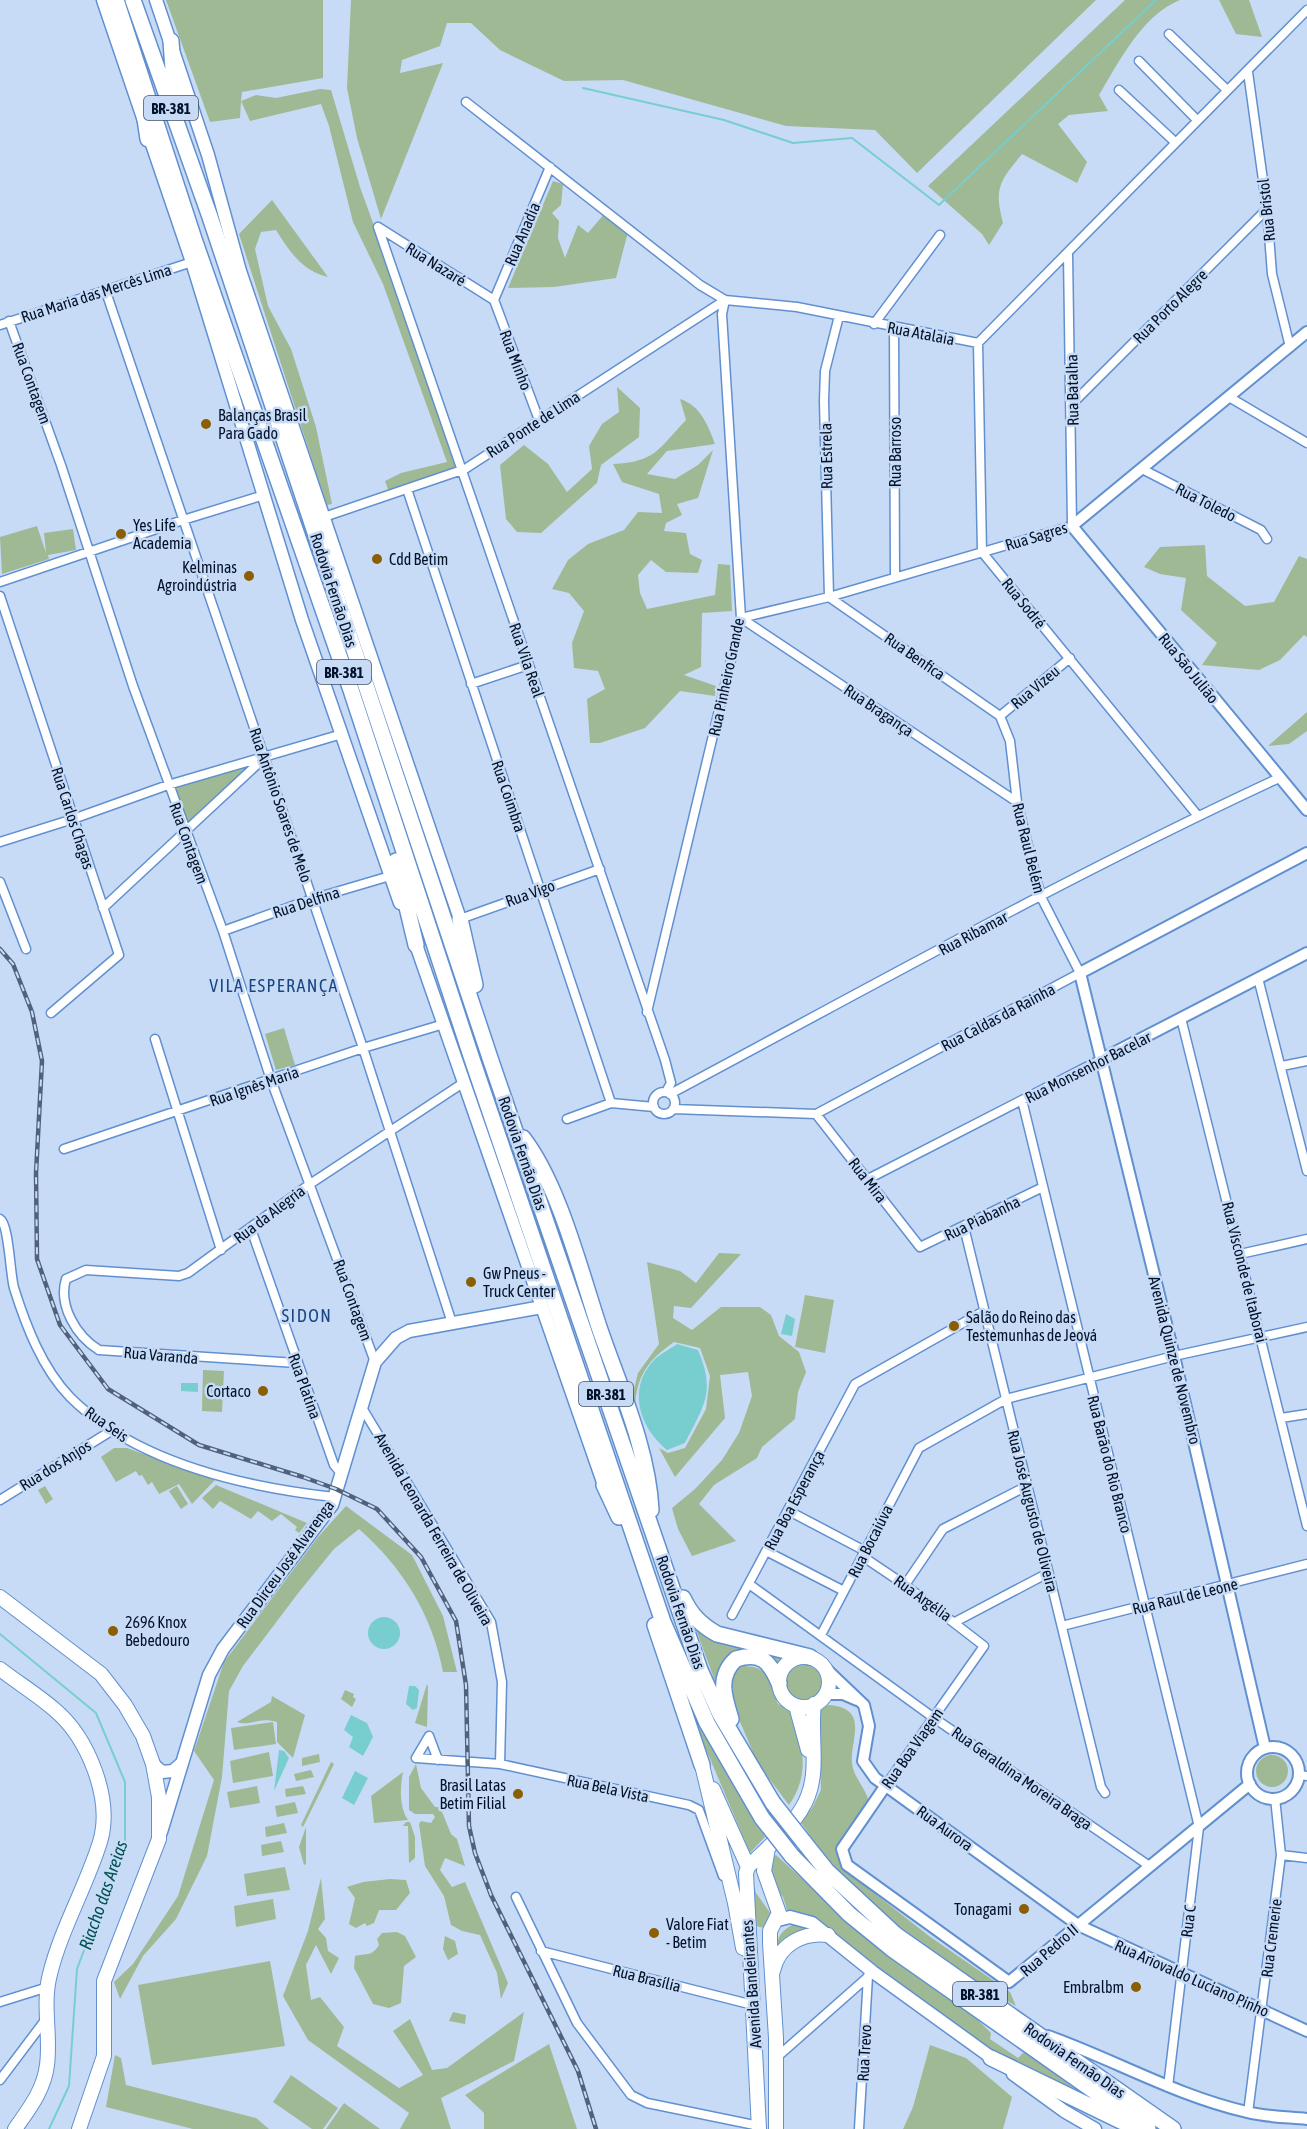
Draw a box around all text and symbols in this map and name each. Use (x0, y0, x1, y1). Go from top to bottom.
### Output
road number: BR-381 (144, 96, 198, 120)
street label: Rua Bristol (1254, 177, 1278, 242)
street label: Rua Anadia (501, 200, 543, 268)
street label: Rua Nazaré (403, 238, 469, 290)
street label: Rua Maria das Mercês Lima (19, 260, 173, 326)
street label: Rua Porto Alegre (1129, 265, 1211, 347)
street label: Rua Atalaia (886, 318, 956, 348)
street label: Rua Minho (496, 327, 536, 393)
street label: Rua Contagem (8, 340, 55, 426)
street label: Rua Batalha (1062, 354, 1082, 426)
street label: Rua Ponte de Lima (483, 387, 583, 461)
place label: Balanças Brasil Para Gado (218, 406, 307, 442)
marker: Balanças Brasil Para Gado (199, 417, 213, 431)
street label: Rua Barroso (886, 417, 904, 487)
street label: Rua Estrela (816, 423, 836, 489)
street label: Rua Toledo (1173, 479, 1239, 525)
place label: Yes Life Academia (133, 516, 192, 552)
street label: Rua Sagres (1003, 518, 1070, 555)
marker: Yes Life Academia (114, 527, 128, 541)
street label: Rodovia Fernão Dias (307, 531, 361, 650)
place label: Cdd Betim (389, 550, 448, 568)
marker: Cdd Betim (370, 552, 384, 566)
place label: Kelminas Agroindústria (157, 558, 237, 595)
marker: Kelminas Agroindústria (242, 569, 256, 583)
street label: Rua Sodré (998, 574, 1050, 632)
street label: Rua Pinheiro Grande (705, 616, 747, 738)
street label: Rua Vila Real (506, 620, 548, 700)
street label: Rua Benfica (881, 629, 949, 683)
street label: Rua São Julião (1155, 629, 1223, 707)
road number: BR-381 (317, 660, 371, 684)
street label: Rua Vizeu (1007, 662, 1063, 712)
street label: Rua Bragança (840, 680, 917, 741)
street label: Rua Antônio Soares de Melo (246, 725, 316, 885)
street label: Rua Coimbra (488, 758, 530, 834)
street label: Rua Carlos Chagas (47, 765, 98, 872)
street label: Rua Contagem (165, 800, 212, 886)
street label: Rua Raul Belém (1009, 801, 1049, 895)
street label: Rua Vigo (503, 876, 557, 911)
street label: Rua Delfina (270, 883, 342, 921)
street label: Rua Ribamar (935, 907, 1011, 959)
district label: VILA ESPERANÇA (209, 975, 339, 996)
street label: Rua Caldas da Rainha (938, 979, 1058, 1055)
street label: Rua Monsenhor Bacelar (1022, 1027, 1154, 1107)
street label: Rua Ignês Maria (207, 1062, 301, 1111)
street label: Rodovia Fernão Dias (495, 1094, 551, 1213)
street label: Rua Mira (845, 1154, 891, 1206)
street label: Rua da Alegria (230, 1181, 309, 1247)
street label: Rua Piabanha (941, 1192, 1023, 1244)
street label: Rua Visconde de Itaborai (1219, 1200, 1271, 1344)
street label: Rua Contagem (329, 1257, 376, 1343)
place label: Gw Pneus - Truck Center (483, 1264, 556, 1300)
street label: Avenida Quinze de Novembro (1145, 1274, 1205, 1446)
marker: Gw Pneus - Truck Center (464, 1275, 478, 1289)
district label: SIDON (282, 1305, 332, 1326)
place label: Salão do Reino das Testemunhas de Jeová (966, 1308, 1097, 1344)
marker: Salão do Reino das Testemunhas de Jeová (947, 1319, 961, 1333)
street label: Rua Varanda (123, 1343, 199, 1367)
street label: Rua Platina (285, 1351, 325, 1421)
place label: Cortaco (206, 1382, 251, 1400)
road number: BR-381 (579, 1382, 633, 1406)
marker: Cortaco (256, 1384, 270, 1398)
street label: Rua Barão do Rio Branco (1084, 1393, 1136, 1535)
street label: Rua Seis (82, 1403, 132, 1446)
street label: Rua José Augusto de Oliveira (1003, 1428, 1062, 1594)
street label: Avenida Leonarda Ferreira de Oliveira (371, 1429, 497, 1629)
street label: Rua dos Anjos (16, 1436, 95, 1495)
street label: Rua Boa Esperança (760, 1447, 829, 1553)
street label: Rua Dirceu José Alvarenga (233, 1497, 338, 1632)
street label: Rua Bocaiúva (844, 1502, 896, 1580)
street label: Rodovia Fernão Dias (653, 1553, 709, 1672)
street label: Rua Argélia (890, 1571, 955, 1626)
street label: Rua Raul de Leone (1130, 1574, 1240, 1618)
place label: 2696 Knox Bebedouro (125, 1613, 190, 1649)
marker: 2696 Knox Bebedouro (106, 1624, 120, 1638)
street label: Rua Boa Viagem (878, 1704, 947, 1792)
street label: Rua Geraldina Moreira Braga (948, 1723, 1096, 1834)
street label: Rua Bela Vista (565, 1771, 651, 1805)
place label: Brasil Latas Betim Filial (439, 1776, 507, 1812)
marker: Brasil Latas Betim Filial (511, 1787, 525, 1801)
street label: Rua Aurora (913, 1802, 977, 1854)
water label: Riacho das Areias (74, 1838, 132, 1952)
street label: Rua Cremerie (1257, 1898, 1285, 1978)
place label: Tonagami (954, 1900, 1012, 1919)
marker: Tonagami (1017, 1902, 1031, 1916)
street label: Rua C (1177, 1904, 1199, 1938)
place label: Valore Fiat - Betim (666, 1915, 729, 1951)
street label: Avenida Bandeirantes (738, 1919, 764, 2049)
street label: Rua Pedro II (1017, 1920, 1081, 1980)
marker: Valore Fiat - Betim (647, 1926, 661, 1940)
street label: Rua Ariovaldo Luciano Pinho (1112, 1936, 1272, 2020)
street label: Rua Brasília (611, 1961, 683, 1995)
place label: Embralbm (1063, 1978, 1124, 1996)
marker: Embralbm (1129, 1980, 1143, 1994)
road number: BR-381 (953, 1982, 1007, 2006)
street label: Rodovia Fernão Dias (1021, 2018, 1129, 2102)
street label: Rua Trevo (854, 2024, 874, 2082)

